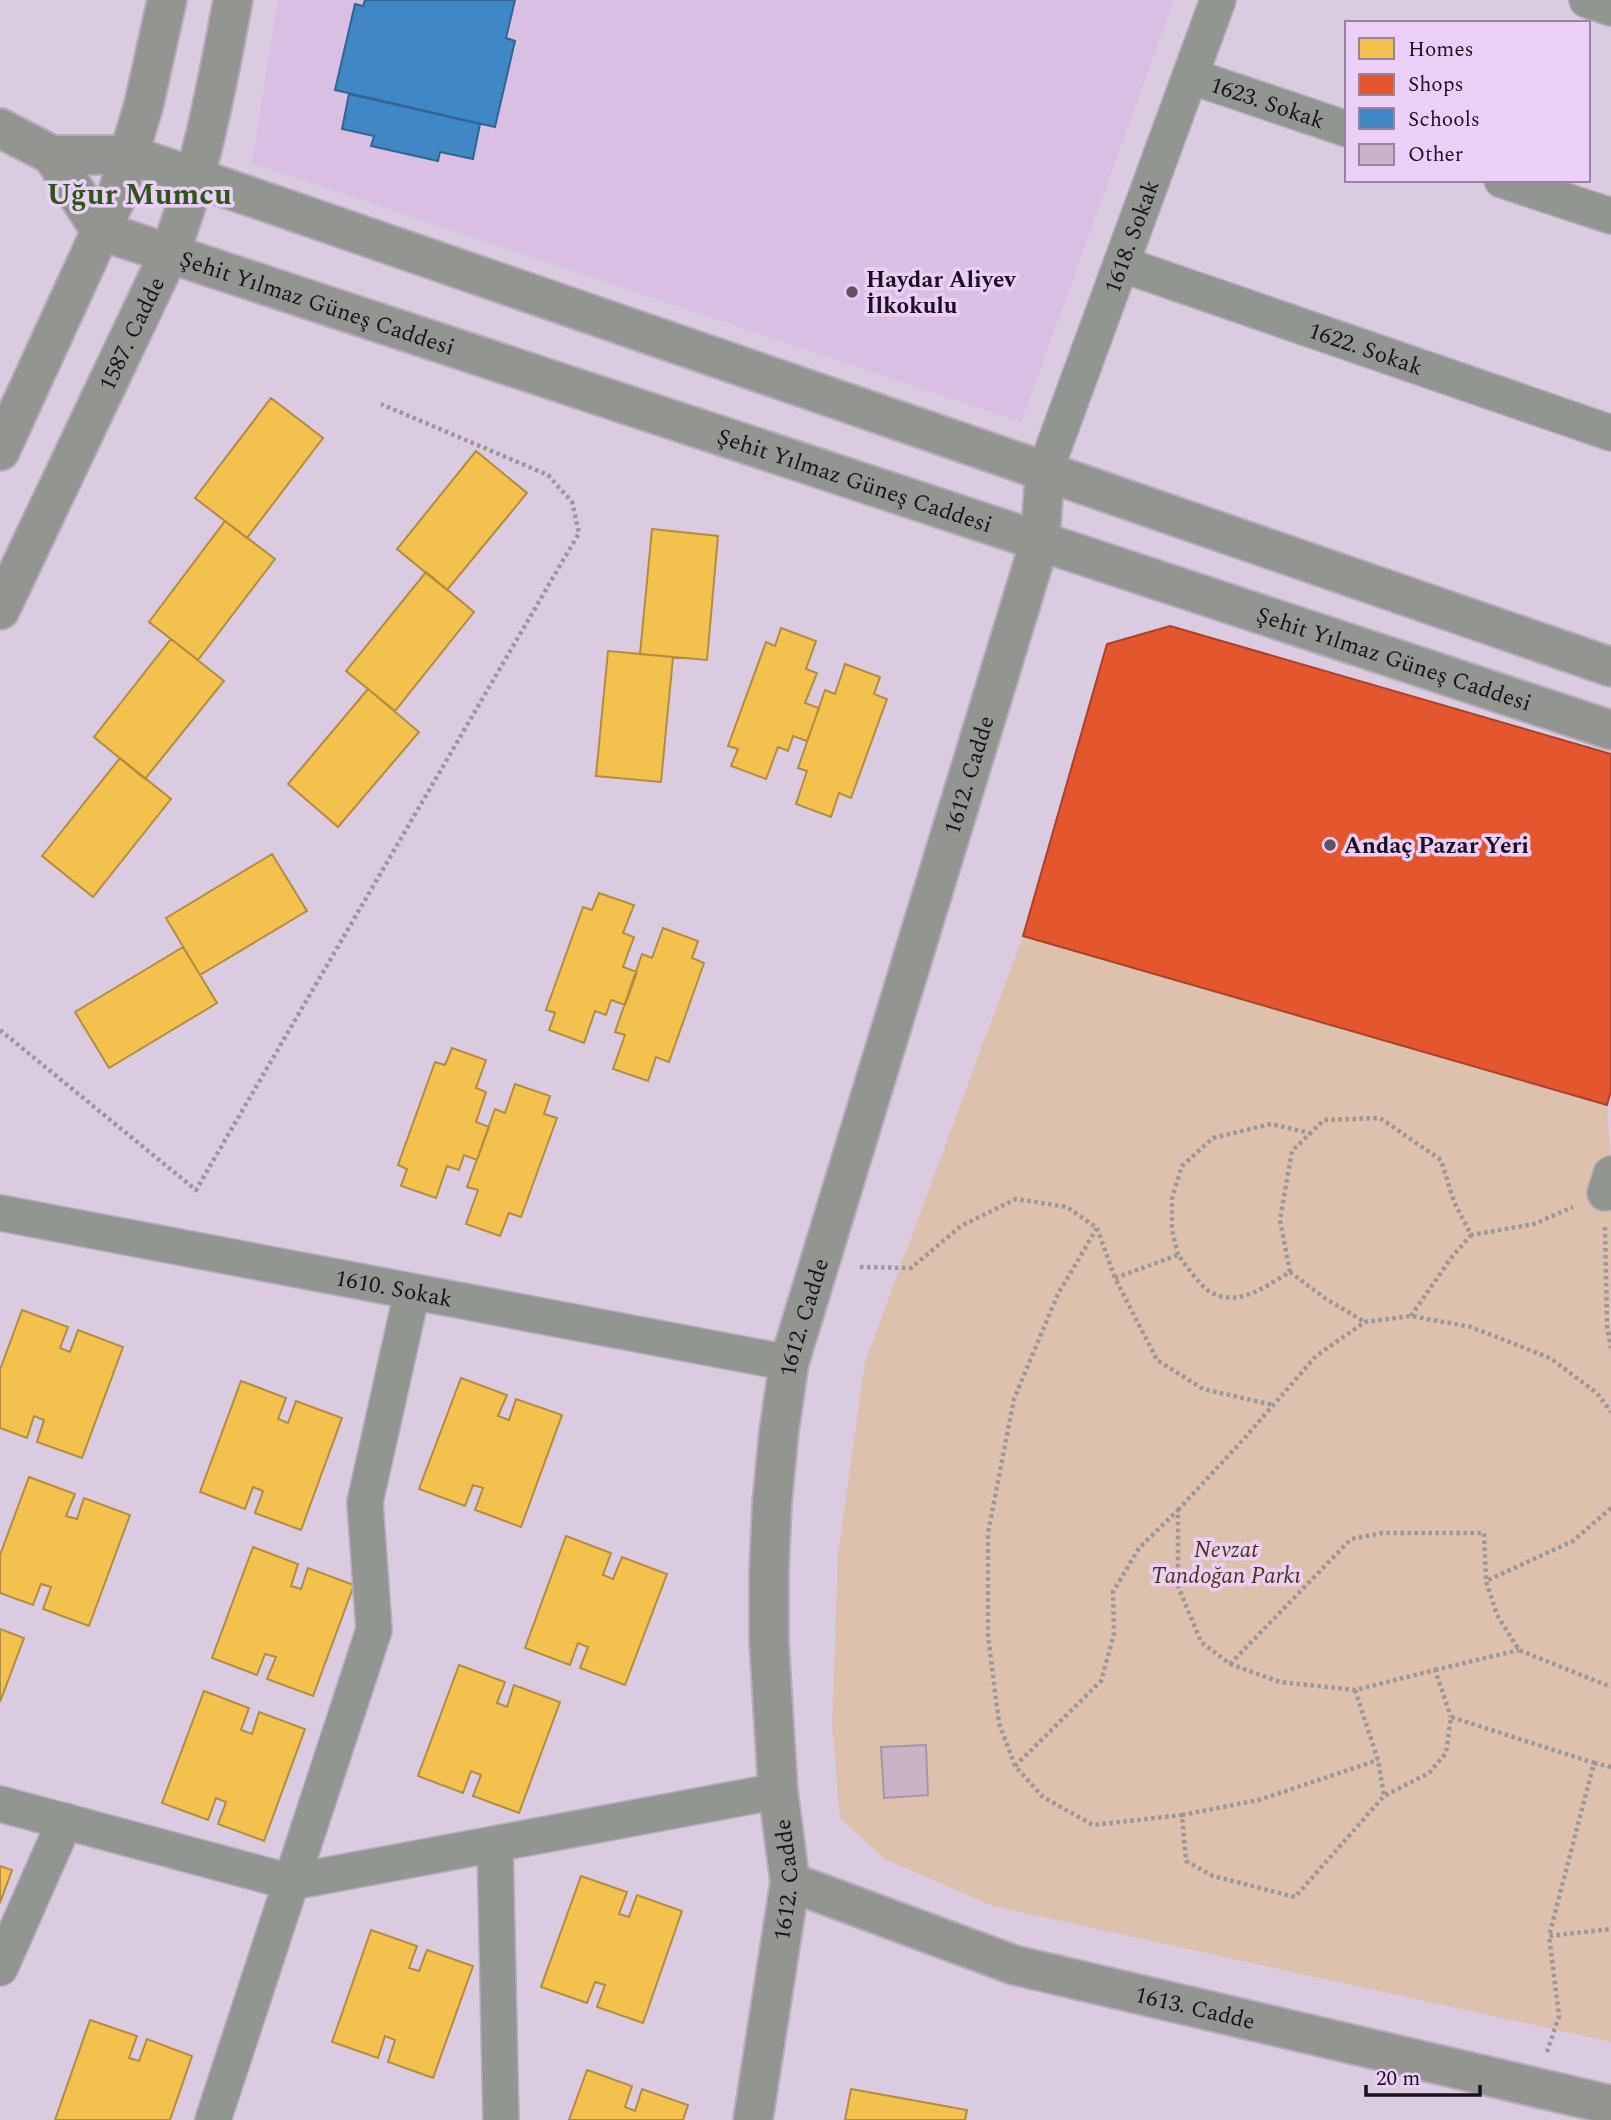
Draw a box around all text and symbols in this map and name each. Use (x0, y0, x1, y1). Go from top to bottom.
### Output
legend (1345, 21, 1590, 182)
text: Homes (1408, 34, 1474, 66)
street label: 1623. Sokak (1205, 68, 1329, 139)
text: Shops (1408, 69, 1464, 101)
text: Schools (1408, 104, 1480, 136)
text: Other (1408, 139, 1463, 171)
district label: Uğur Mumcu (46, 172, 232, 218)
street label: 1618. Sokak (1096, 175, 1170, 299)
street label: Şehit Yılmaz Güneş Caddesi (175, 242, 459, 366)
place label: Haydar Aliyev İlkokulu (866, 263, 1017, 324)
street label: 1587. Cadde (91, 271, 175, 397)
marker: Haydar Aliyev İlkokulu (844, 284, 860, 300)
street label: 1622. Sokak (1303, 314, 1428, 386)
street label: Şehit Yılmaz Güneş Caddesi (712, 420, 997, 543)
street label: Şehit Yılmaz Güneş Caddesi (1252, 598, 1536, 722)
street label: 1612. Cadde (935, 712, 1005, 839)
place label: Andaç Pazar Yeri (1344, 829, 1529, 864)
marker: Andaç Pazar Yeri (1322, 837, 1338, 853)
street label: 1612. Cadde (771, 1254, 839, 1379)
street label: 1610. Sokak (332, 1261, 456, 1318)
park label: Nevzat Tandoğan Parkı (1151, 1533, 1301, 1594)
street label: 1612. Cadde (765, 1817, 809, 1943)
street label: 1613. Cadde (1131, 1978, 1258, 2040)
scale bar (1366, 2054, 1480, 2098)
text: 20 m (1376, 2063, 1420, 2095)

